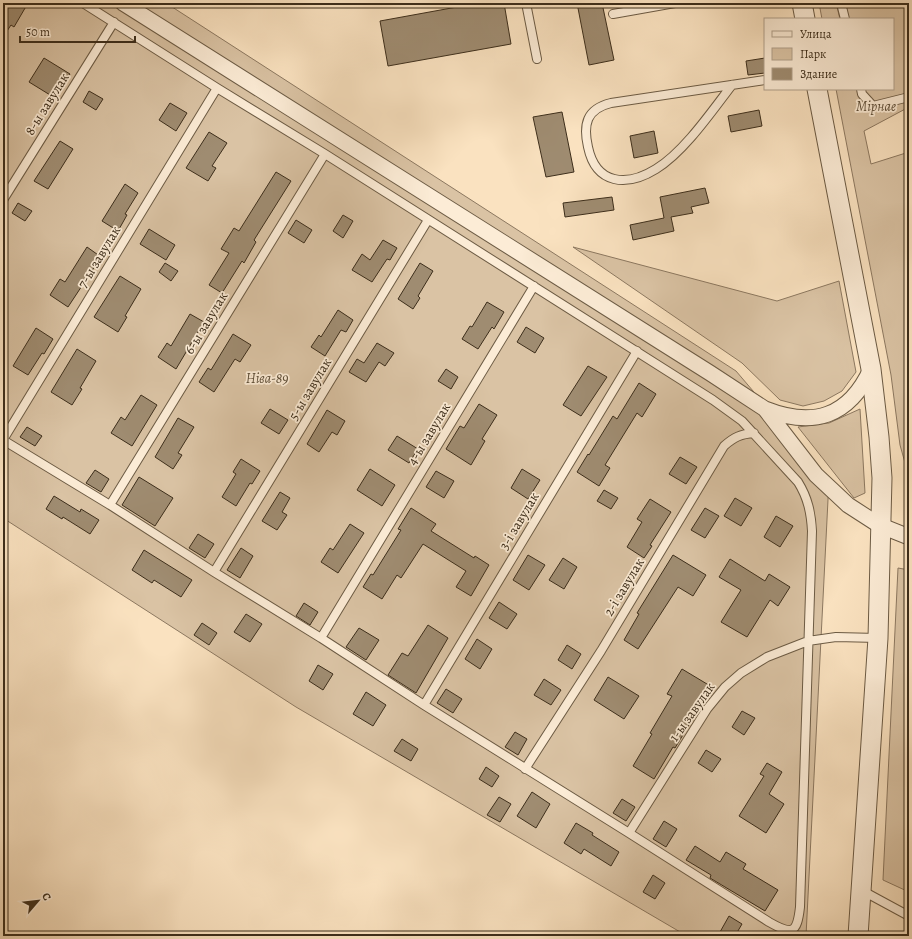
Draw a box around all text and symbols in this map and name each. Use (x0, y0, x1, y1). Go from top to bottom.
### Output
scale bar (20, 18, 135, 44)
legend (764, 18, 894, 90)
text: 50 m (26, 24, 50, 40)
text: Улица (800, 26, 832, 42)
text: Парк (800, 46, 826, 62)
text: Здание (800, 66, 837, 82)
street label: 8-ы завулак (20, 69, 74, 139)
park label: Мірнае (856, 97, 896, 116)
street label: 7-ы завулак (73, 222, 125, 292)
street label: 6-ы завулак (180, 288, 232, 358)
street label: 5-ы завулак (284, 354, 336, 424)
park label: Ніва-89 (246, 369, 288, 388)
street label: 4-ы завулак (403, 399, 455, 469)
street label: 3-і завулак (494, 489, 544, 553)
street label: 2-і завулак (599, 554, 649, 620)
street label: 1-ы завулак (665, 679, 719, 745)
north arrow (18, 881, 58, 921)
text: С (38, 890, 55, 903)

